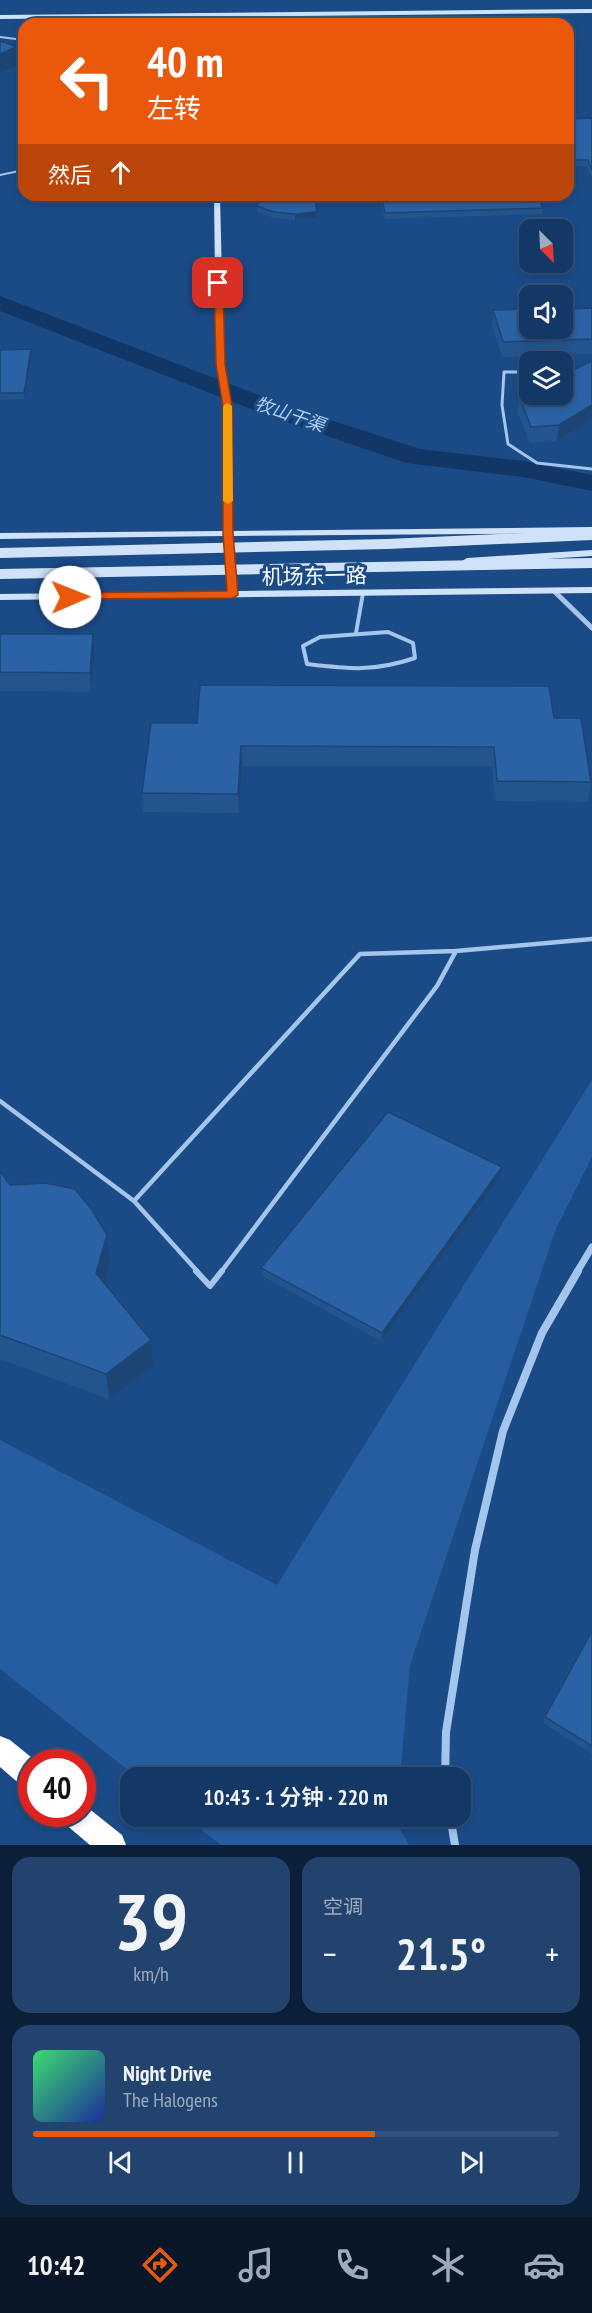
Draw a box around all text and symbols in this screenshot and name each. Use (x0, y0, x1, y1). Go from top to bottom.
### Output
text: 40 m (147, 34, 224, 89)
icon: left (48, 42, 126, 120)
text: 左转 (147, 91, 201, 125)
icon: ahead (104, 156, 137, 189)
text: 然后 (48, 161, 92, 189)
north arrow (519, 219, 573, 273)
map controls (519, 219, 573, 405)
pin (192, 257, 243, 308)
icon: arrive (201, 266, 234, 299)
button: sound (519, 285, 573, 339)
button: layers (519, 351, 573, 405)
water label: 牧山干渠 (252, 391, 331, 438)
street label: 机场东一路 (261, 562, 367, 590)
position arrow (38, 565, 102, 629)
speed limit sign: 40 (18, 1749, 96, 1827)
text: 10:43 · 1 分钟 · 220 m (203, 1783, 388, 1811)
text: 39 (114, 1871, 188, 1972)
text: 空调 (323, 1894, 363, 1920)
text: 21.5° (396, 1924, 486, 1982)
text: − (323, 1932, 337, 1975)
text: + (545, 1932, 559, 1975)
text: km/h (133, 1961, 169, 1987)
text: Night Drive (123, 2059, 212, 2087)
text: The Halogens (123, 2087, 218, 2113)
icon: previous (104, 2146, 137, 2179)
icon: pause (279, 2146, 312, 2179)
icon: next (455, 2146, 488, 2179)
icon: directions (139, 2244, 181, 2286)
icon: music (235, 2244, 277, 2286)
icon: phone (331, 2244, 373, 2286)
icon: climate (427, 2244, 469, 2286)
icon: car (523, 2244, 565, 2286)
text: 10:42 (27, 2248, 85, 2282)

